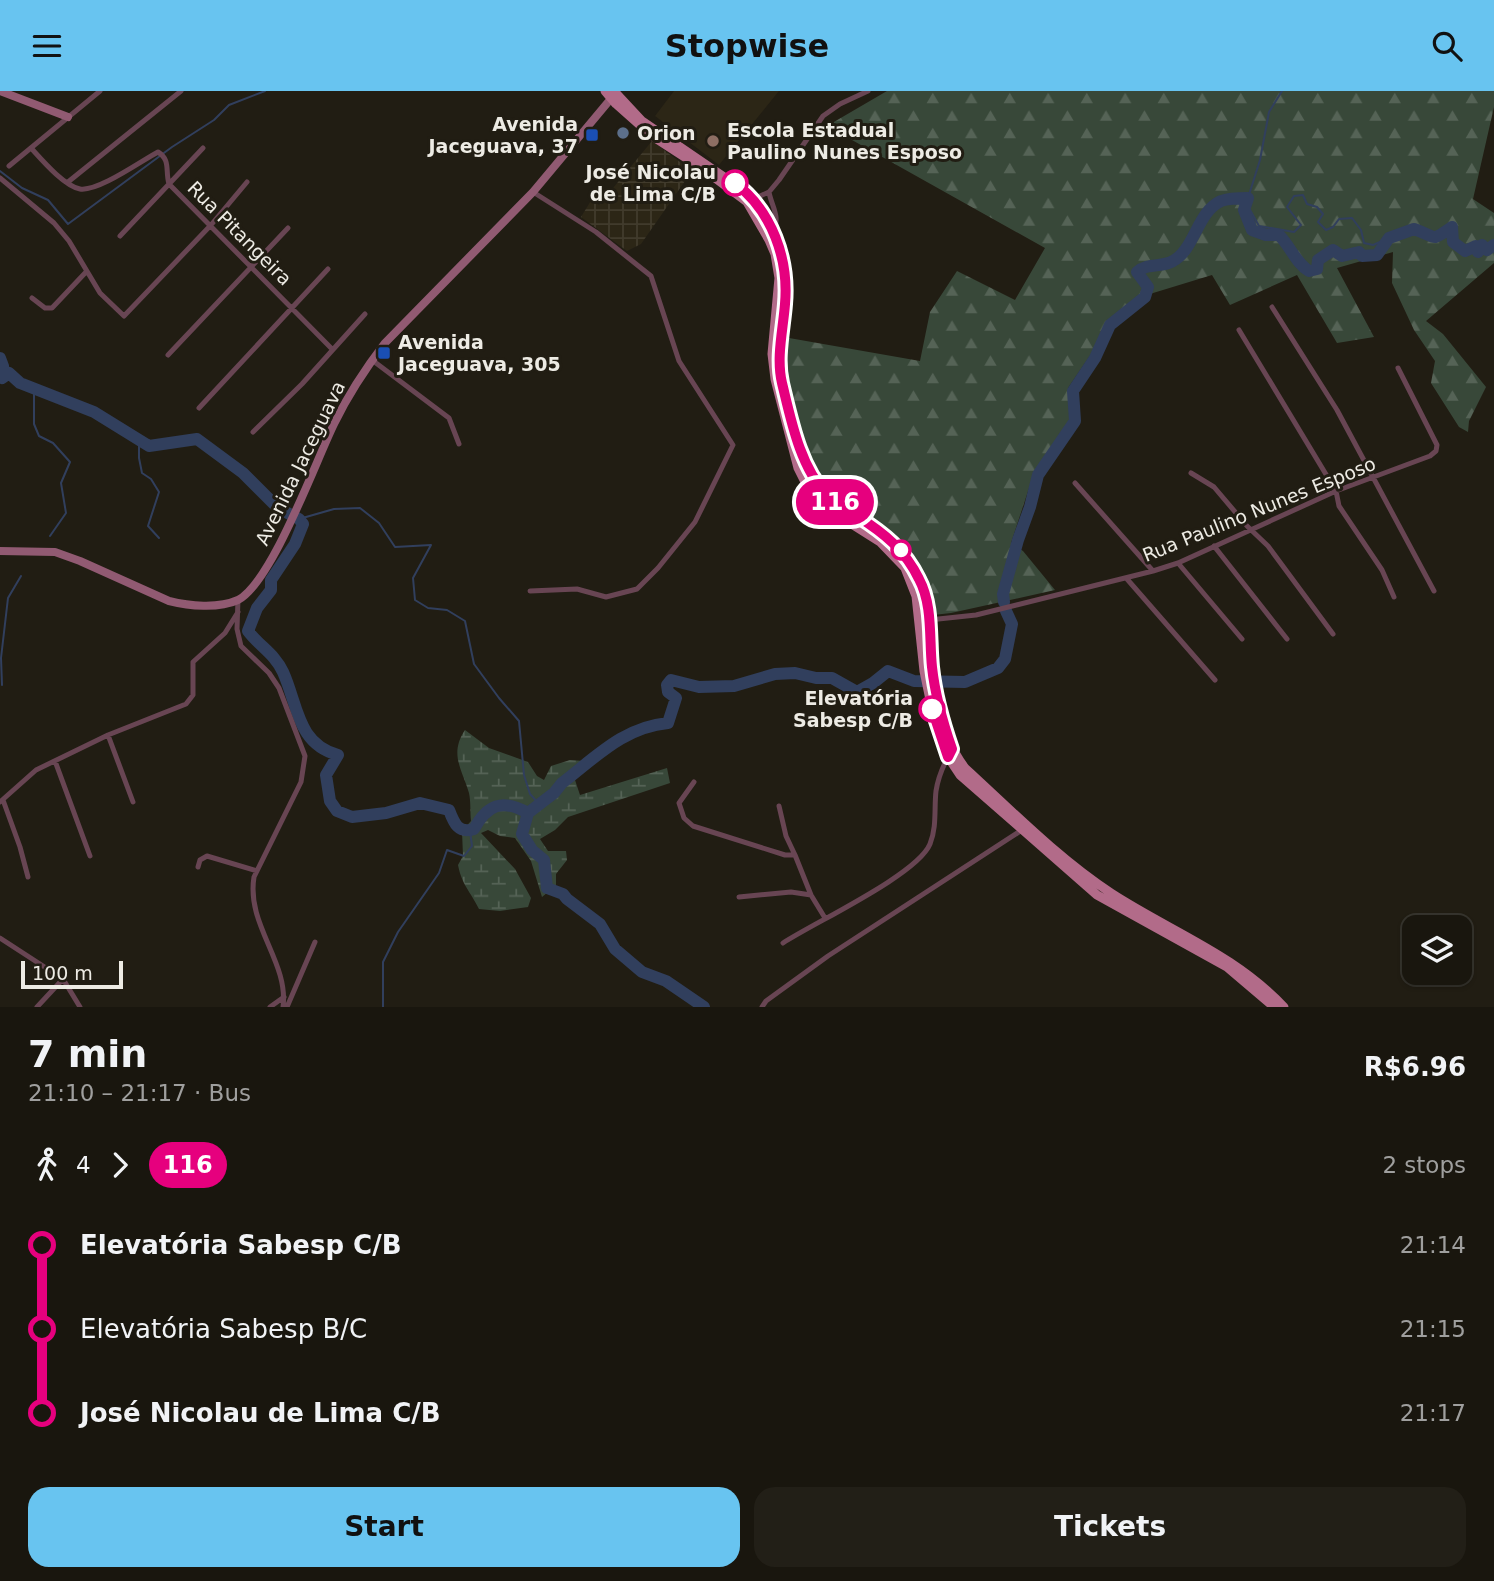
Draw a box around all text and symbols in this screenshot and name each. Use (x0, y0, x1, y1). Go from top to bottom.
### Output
icon: menu (28, 27, 66, 65)
text: Stopwise (665, 27, 829, 65)
icon: search (1428, 27, 1466, 65)
place label: Avenida Jaceguava, 37 (427, 113, 578, 157)
place label: Escola Estadual Paulino Nunes Esposo (727, 119, 962, 163)
place label: Orion (637, 122, 696, 144)
marker: Orion (615, 125, 631, 141)
marker: Avenida Jaceguava, 37 (584, 127, 600, 143)
marker: Escola Estadual Paulino Nunes Esposo (705, 133, 721, 149)
place label: José Nicolau de Lima C/B (583, 161, 716, 205)
marker: José Nicolau de Lima C/B (722, 170, 748, 196)
street label: Rua Pitangeira (183, 176, 297, 290)
place label: Avenida Jaceguava, 305 (396, 331, 561, 375)
marker: Avenida Jaceguava, 305 (376, 345, 392, 361)
street label: Avenida Jaceguava (251, 377, 349, 549)
street label: Rua Paulino Nunes Esposo (1139, 452, 1379, 566)
line badge: 116 (795, 479, 875, 525)
text: 116 (810, 488, 860, 516)
unlabelled marker (891, 540, 911, 560)
place label: Elevatória Sabesp C/B (793, 687, 913, 731)
marker: Elevatória Sabesp C/B (919, 696, 945, 722)
map controls (1402, 915, 1472, 985)
button: layers (1402, 915, 1472, 985)
scale bar (21, 958, 122, 990)
text: 100 m (32, 962, 93, 984)
text: 7 min (28, 1032, 147, 1076)
text: R$6.96 (1364, 1052, 1466, 1082)
text: 21:10 – 21:17 · Bus (28, 1080, 251, 1106)
icon: walk (28, 1146, 66, 1184)
icon: forward (101, 1146, 139, 1184)
text: 116 (163, 1151, 213, 1179)
text: 4 (76, 1152, 91, 1178)
text: 2 stops (1382, 1152, 1466, 1178)
text: Elevatória Sabesp C/B (80, 1230, 401, 1260)
text: 21:14 (1400, 1232, 1466, 1258)
text: Elevatória Sabesp B/C (80, 1314, 367, 1344)
text: 21:15 (1400, 1316, 1466, 1342)
text: José Nicolau de Lima C/B (80, 1398, 441, 1428)
text: 21:17 (1400, 1400, 1466, 1426)
button: Start (28, 1487, 740, 1567)
button: Tickets (754, 1487, 1466, 1567)

